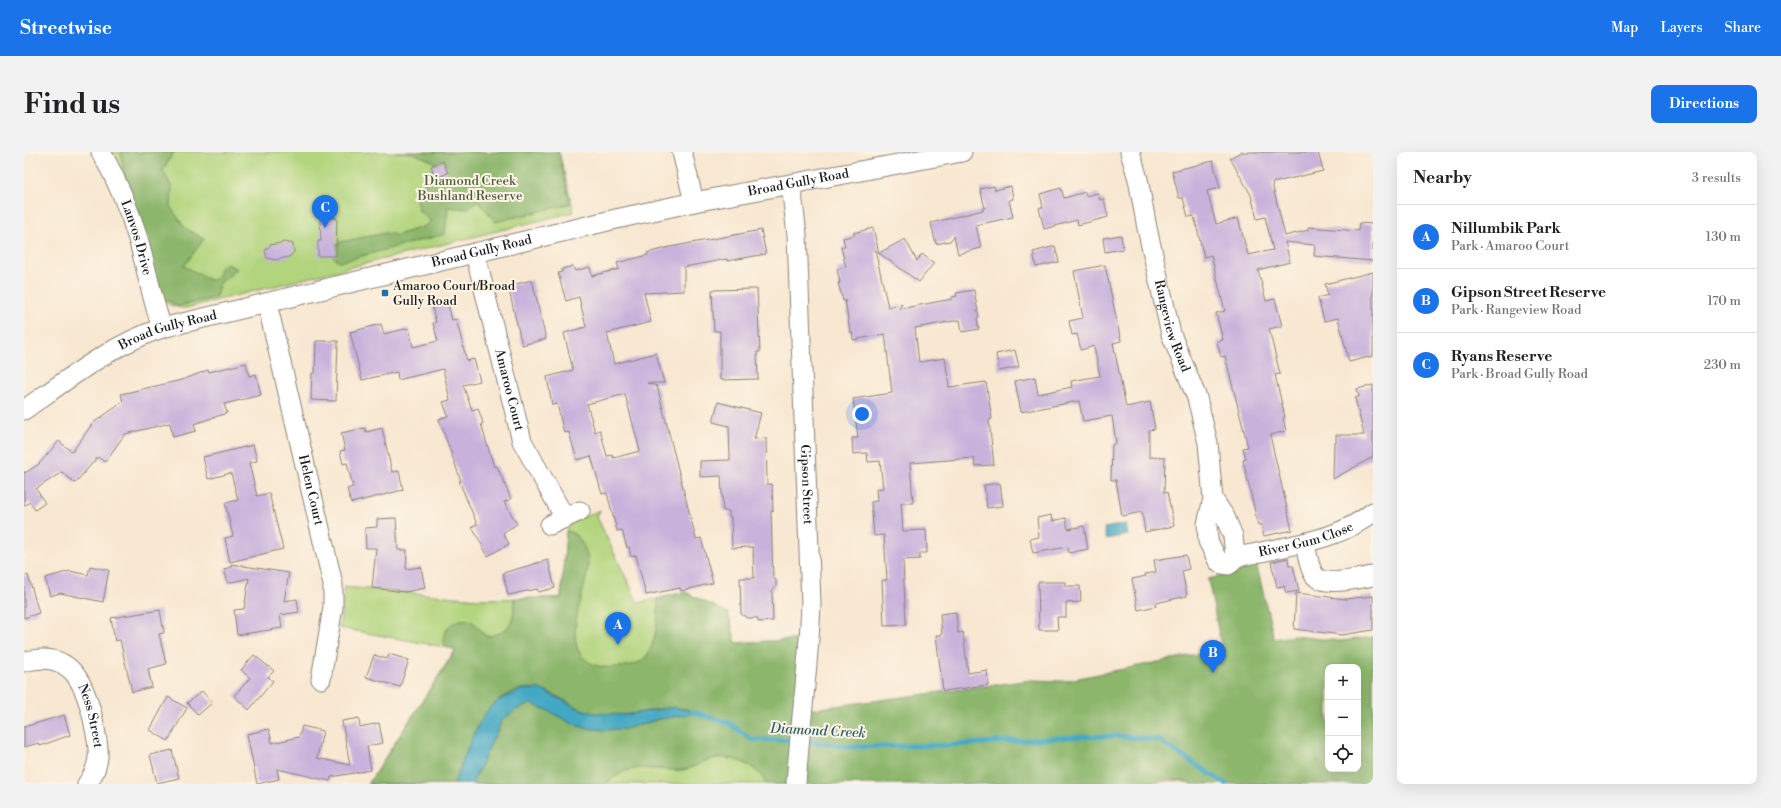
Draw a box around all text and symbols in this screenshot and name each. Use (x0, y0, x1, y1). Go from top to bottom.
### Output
text: Streetwise (20, 16, 112, 40)
text: Map (1611, 19, 1638, 37)
text: Layers (1660, 19, 1703, 37)
text: Share (1725, 19, 1761, 37)
button: Directions (1651, 85, 1757, 123)
text: Find us (24, 87, 120, 122)
street label: Broad Gully Road (745, 165, 851, 200)
text: Nearby (1413, 167, 1472, 189)
text: 3 results (1692, 170, 1741, 186)
park label: Diamond Creek Bushland Reserve (417, 173, 523, 204)
pin: C (312, 195, 338, 228)
street label: Lanvos Drive (117, 198, 155, 277)
text: Nillumbik Park (1451, 219, 1561, 238)
text: A (1421, 229, 1431, 245)
text: 130 m (1706, 229, 1741, 245)
street label: Broad Gully Road (429, 231, 534, 271)
text: Park · Amaroo Court (1451, 238, 1569, 254)
place label: Amaroo Court/Broad Gully Road (392, 278, 516, 309)
street label: Rangeview Road (1151, 278, 1194, 375)
text: Gipson Street Reserve (1451, 283, 1606, 302)
marker: Amaroo Court/Broad Gully Road (380, 288, 390, 298)
text: B (1421, 293, 1431, 309)
text: 170 m (1707, 293, 1741, 309)
text: Park · Rangeview Road (1451, 302, 1581, 318)
street label: Broad Gully Road (115, 307, 219, 354)
street label: Amaroo Court (491, 346, 527, 433)
text: Ryans Reserve (1451, 347, 1552, 366)
text: C (1421, 357, 1431, 373)
text: 230 m (1704, 357, 1741, 373)
text: Park · Broad Gully Road (1451, 366, 1588, 382)
your location (852, 404, 872, 424)
street label: Gipson Street (797, 444, 816, 525)
street label: Helen Court (295, 453, 327, 527)
street label: River Gum Close (1257, 518, 1356, 560)
pin: A (605, 612, 631, 645)
pin: B (1200, 640, 1226, 673)
map controls (1325, 664, 1361, 772)
button: + (1325, 664, 1361, 700)
street label: Ness Street (74, 681, 106, 749)
button: − (1325, 700, 1361, 736)
water label: Diamond Creek (769, 719, 866, 742)
button: locate (1325, 736, 1361, 772)

